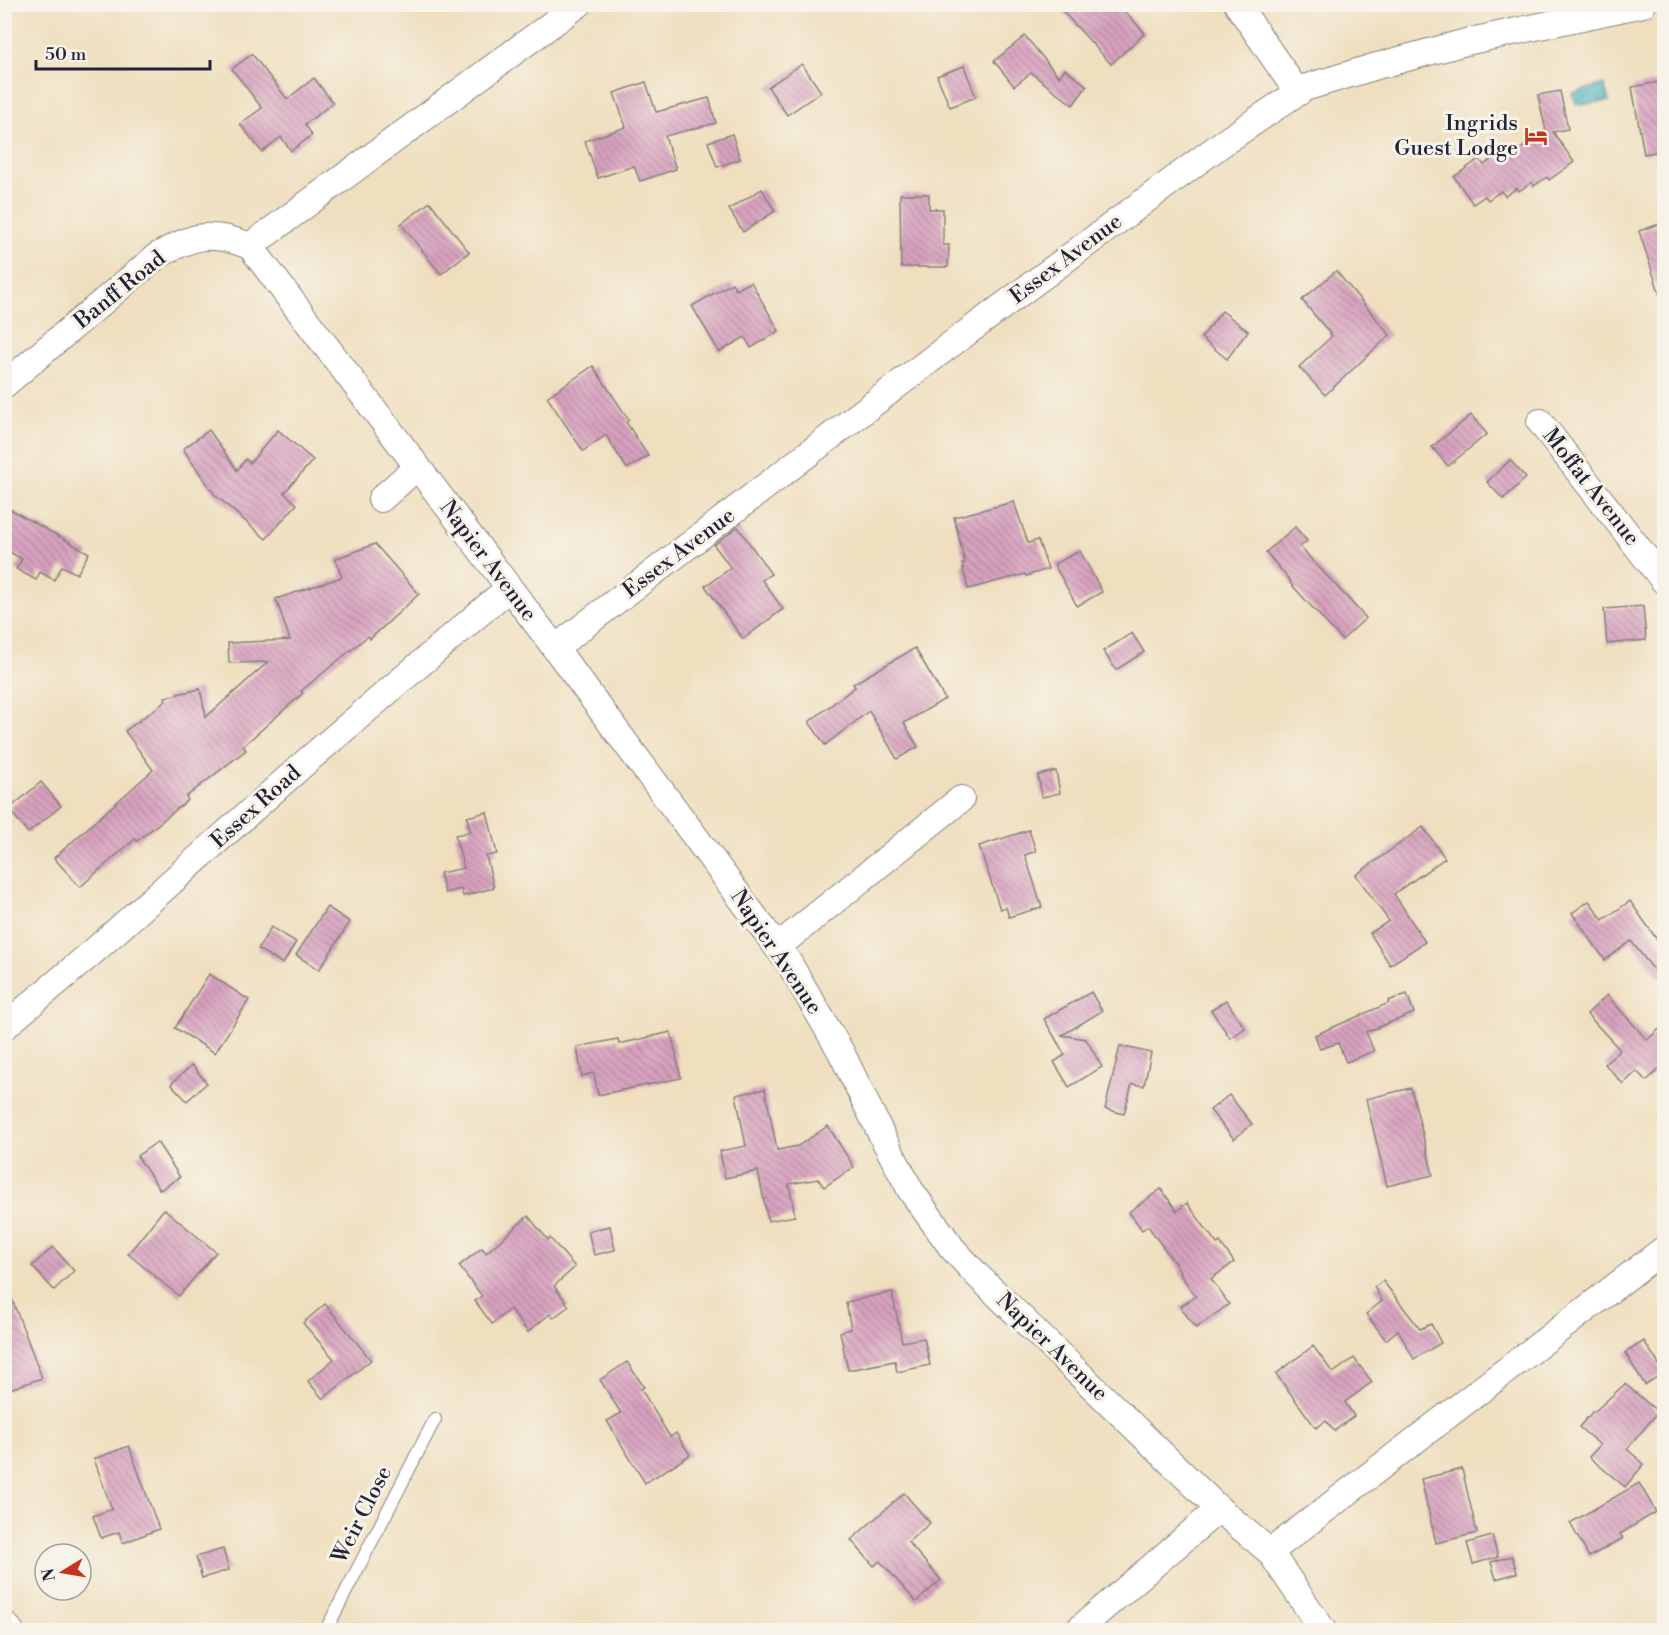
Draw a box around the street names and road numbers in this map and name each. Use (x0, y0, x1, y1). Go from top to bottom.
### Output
street label: Essex Avenue (1004, 208, 1128, 310)
street label: Banff Road (68, 245, 171, 336)
street label: Moffat Avenue (1537, 423, 1645, 551)
street label: Napier Avenue (434, 495, 542, 627)
street label: Essex Avenue (617, 502, 741, 604)
street label: Essex Road (205, 759, 307, 855)
street label: Napier Avenue (724, 884, 828, 1020)
street label: Napier Avenue (991, 1287, 1113, 1407)
street label: Weir Close (326, 1462, 398, 1569)

